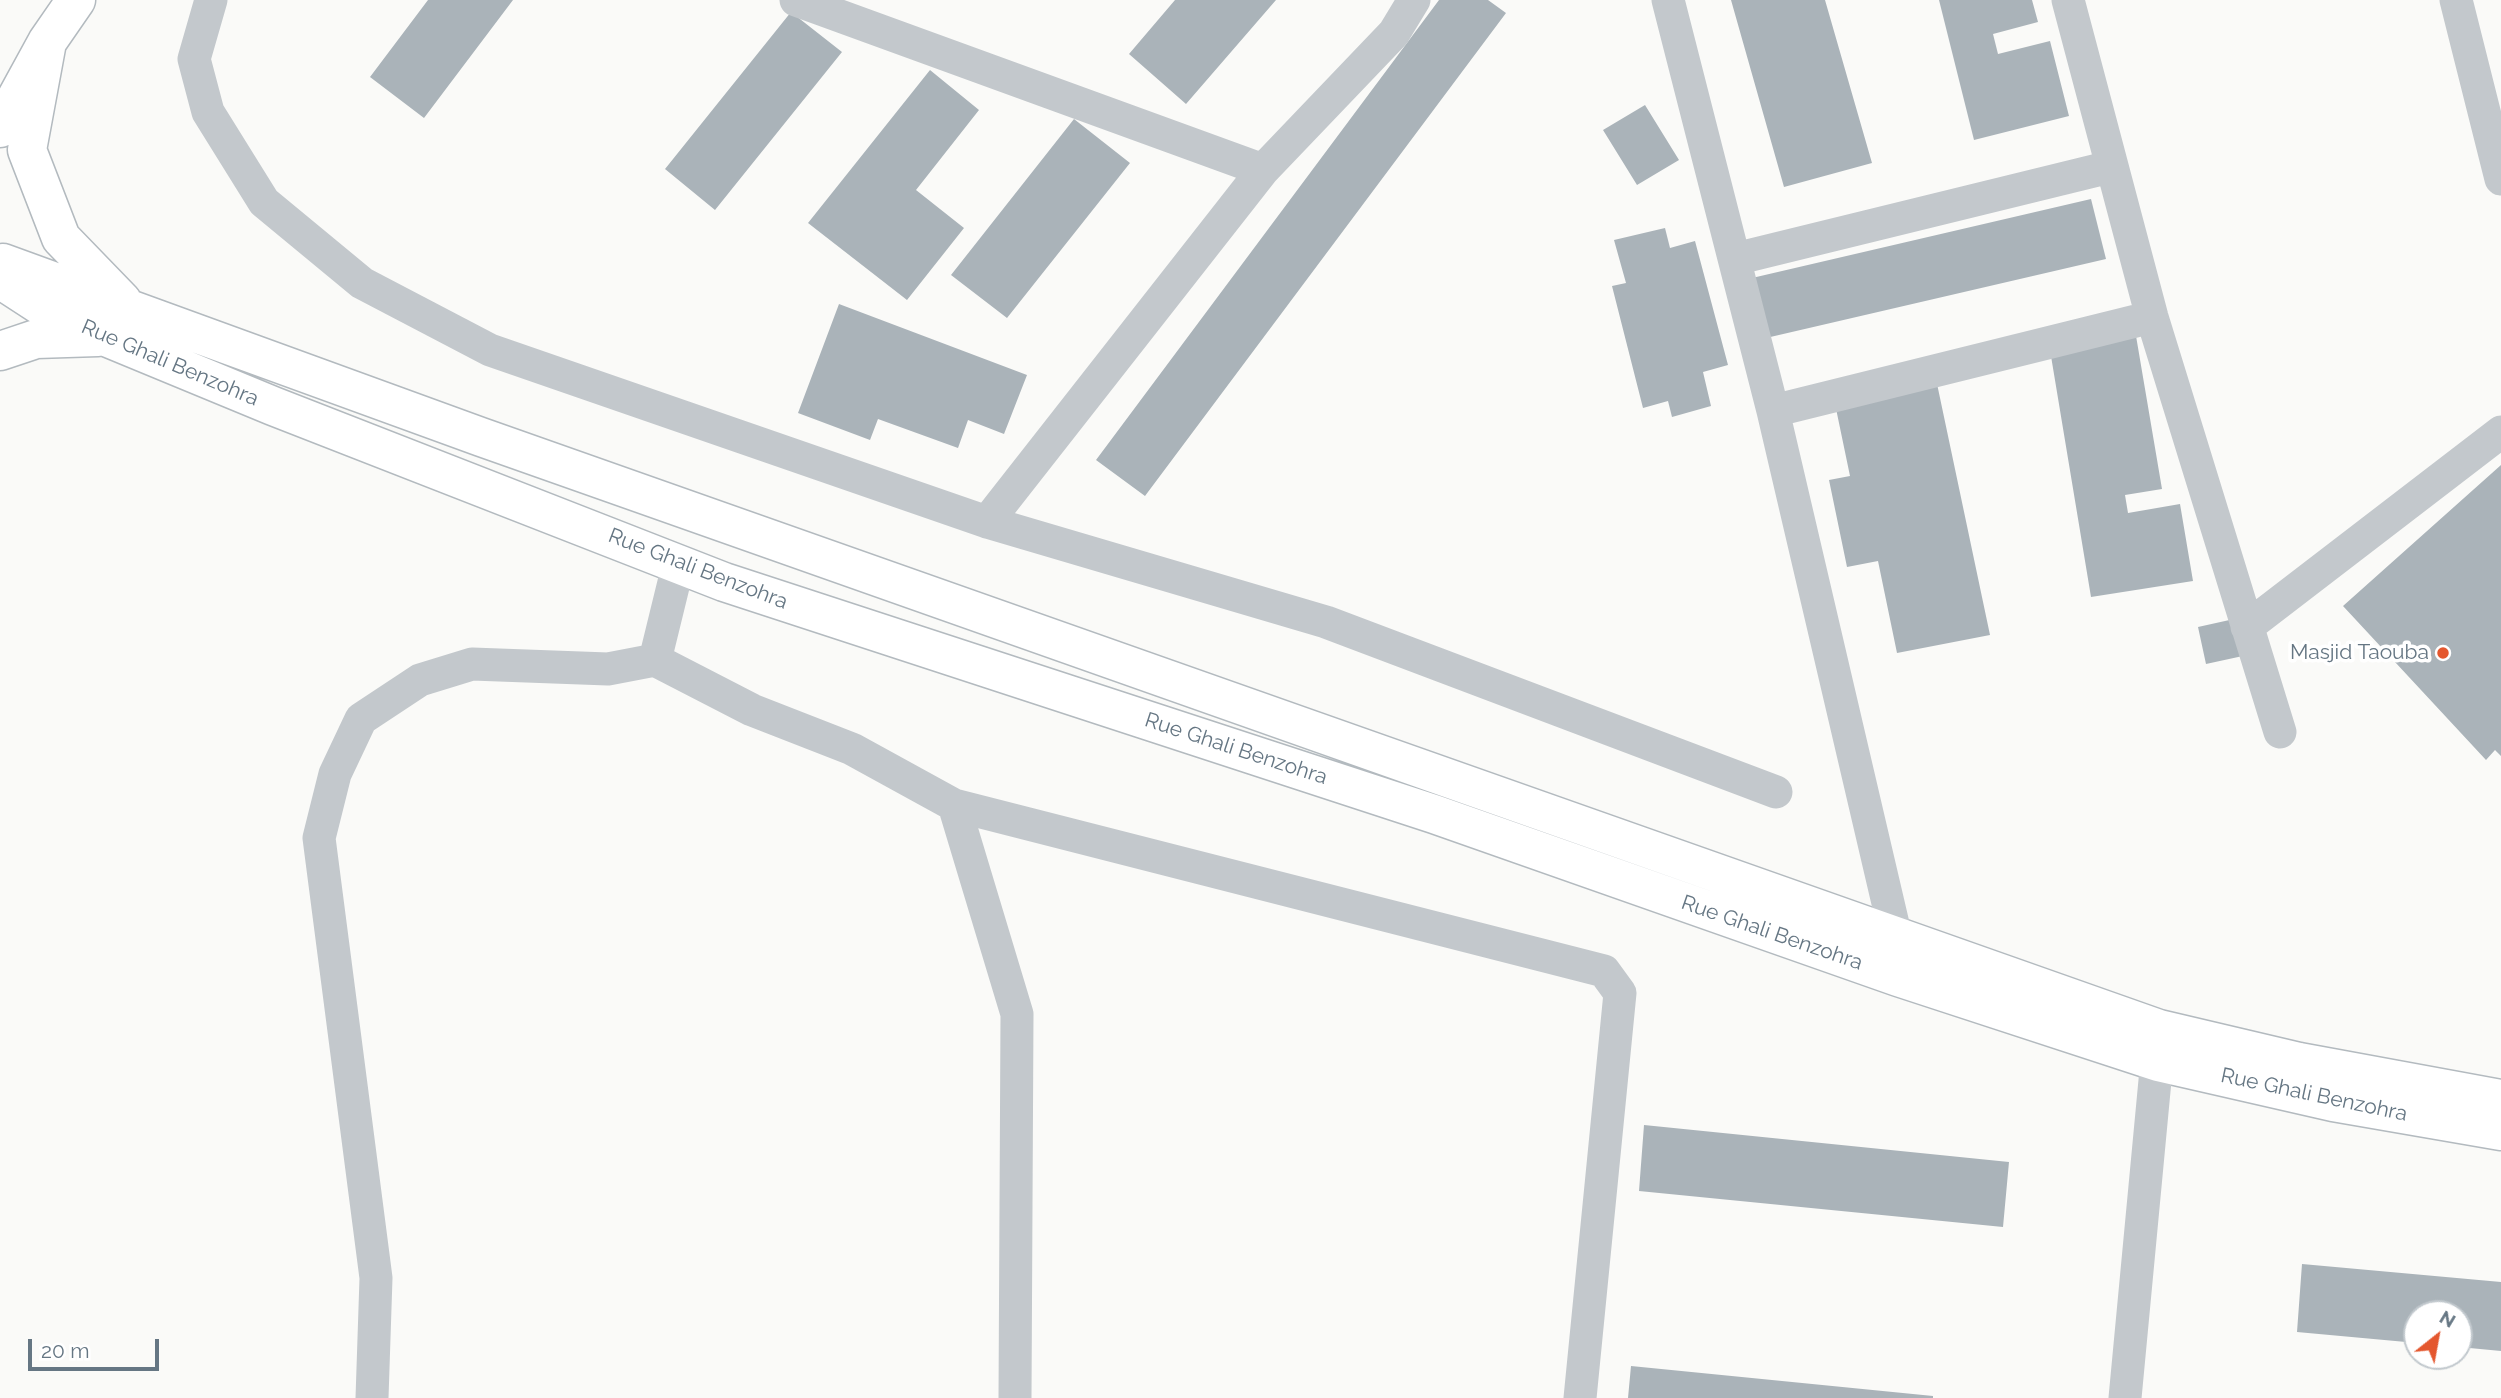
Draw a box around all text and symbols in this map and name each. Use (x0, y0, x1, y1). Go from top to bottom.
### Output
street label: Rue Ghali Benzohra (78, 314, 262, 412)
street label: Rue Ghali Benzohra (605, 523, 791, 615)
place label: Masjid Taouba (2290, 640, 2429, 666)
marker: Masjid Taouba (2435, 645, 2451, 661)
street label: Rue Ghali Benzohra (1142, 708, 1330, 790)
street label: Rue Ghali Benzohra (1678, 890, 1866, 976)
street label: Rue Ghali Benzohra (2218, 1063, 2410, 1127)
north arrow (2403, 1300, 2473, 1370)
text: N (2436, 1306, 2460, 1332)
scale bar (32, 1324, 163, 1368)
text: 20 m (41, 1338, 89, 1363)

